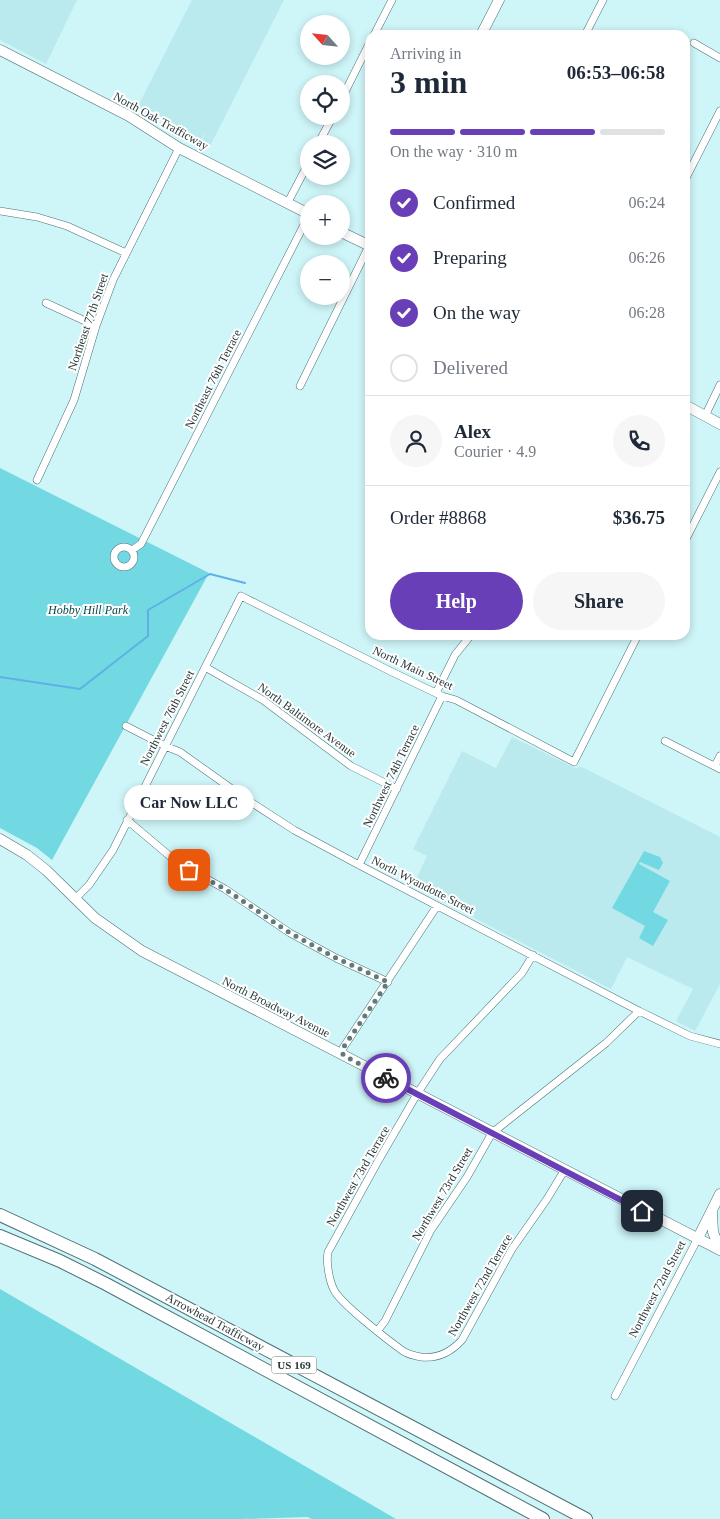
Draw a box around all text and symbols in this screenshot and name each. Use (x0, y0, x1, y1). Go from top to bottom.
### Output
north arrow (300, 15, 350, 65)
map controls (300, 15, 350, 305)
text: Arriving in (390, 45, 462, 62)
text: 06:53–06:58 (567, 62, 665, 83)
text: 3 min (390, 64, 467, 100)
button: locate (300, 75, 350, 125)
street label: North Oak Trafficway (111, 89, 211, 153)
button: layers (300, 135, 350, 185)
text: On the way · 310 m (390, 143, 518, 160)
icon: check (390, 189, 418, 217)
text: Confirmed (433, 192, 515, 213)
text: 06:24 (629, 194, 665, 211)
button: + (300, 195, 350, 245)
icon: check (390, 244, 418, 272)
text: Preparing (433, 247, 507, 268)
text: 06:26 (629, 249, 665, 266)
button: − (300, 255, 350, 305)
street label: Northeast 77th Street (65, 271, 111, 372)
icon: check (390, 299, 418, 327)
text: On the way (433, 302, 521, 323)
text: 06:28 (629, 304, 665, 321)
street label: Northeast 76th Terrace (182, 327, 244, 431)
text: Delivered (433, 357, 508, 378)
button: person (390, 415, 442, 467)
button: phone (613, 415, 665, 467)
text: Alex (454, 421, 491, 442)
text: Courier · 4.9 (454, 443, 536, 460)
text: Order #8868 (390, 507, 487, 528)
text: $36.75 (613, 507, 665, 528)
button: Help (390, 572, 523, 630)
button: Share (533, 572, 665, 630)
park label: Hobby Hill Park (47, 603, 129, 617)
street label: North Main Street (370, 643, 456, 693)
street label: Northwest 76th Street (137, 667, 197, 768)
street label: North Baltimore Avenue (255, 680, 359, 760)
street label: Northwest 74th Terrace (360, 722, 422, 830)
callout: Car Now LLC (124, 785, 254, 820)
text: Car Now LLC (140, 794, 238, 811)
pin (168, 849, 210, 891)
street label: North Wyandotte Street (369, 853, 477, 917)
icon: bag (175, 856, 203, 884)
street label: North Broadway Avenue (220, 974, 332, 1040)
courier (361, 1053, 411, 1103)
icon: bike (372, 1064, 400, 1092)
street label: Northwest 73rd Terrace (324, 1123, 392, 1229)
street label: Northwest 73rd Street (409, 1144, 476, 1243)
pin (621, 1190, 663, 1232)
icon: home (628, 1197, 656, 1225)
street label: Northwest 72nd Terrace (445, 1231, 515, 1339)
street label: Northwest 72nd Street (625, 1237, 689, 1340)
street label: Arrowhead Trafficway (163, 1290, 267, 1354)
road number: US 169 (272, 1356, 316, 1374)

